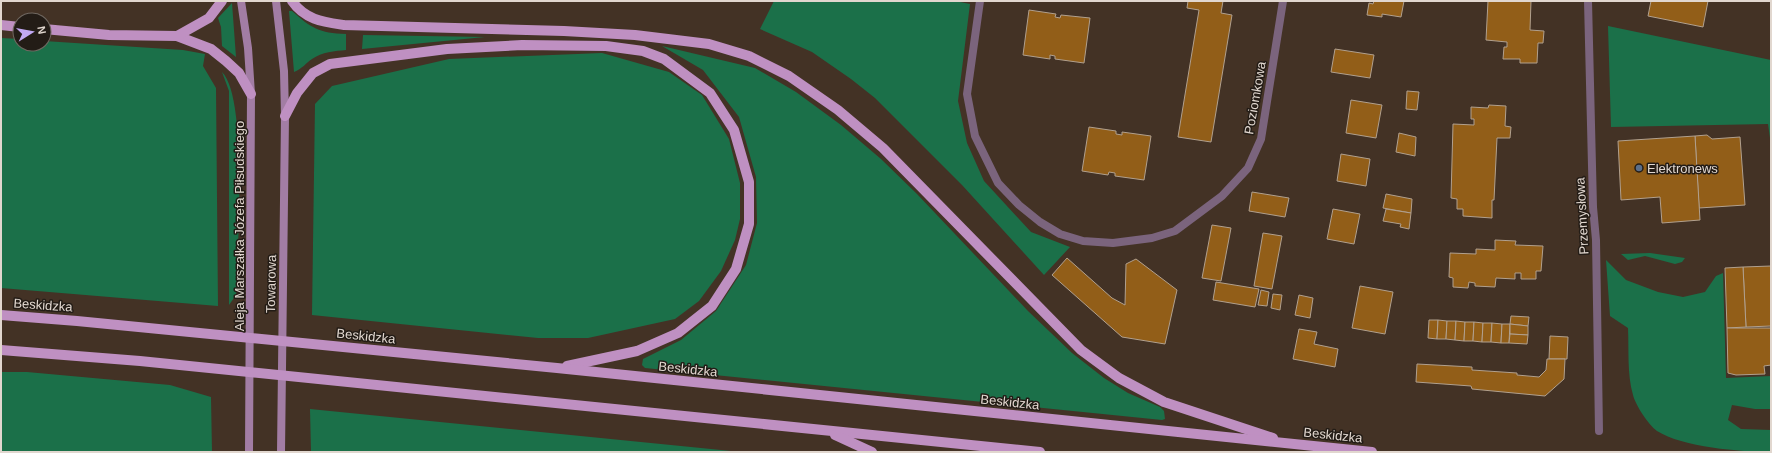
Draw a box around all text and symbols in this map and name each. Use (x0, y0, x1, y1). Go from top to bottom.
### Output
north arrow (12, 12, 52, 52)
text: N (35, 25, 48, 35)
street label: Poziomkowa (1241, 60, 1269, 136)
street label: Aleja Marszałka Józefa Piłsudskiego (232, 121, 247, 331)
place label: Elektronews (1647, 161, 1718, 176)
marker: Elektronews (1634, 163, 1644, 173)
street label: Przemysłowa (1572, 176, 1592, 255)
street label: Towarowa (263, 254, 279, 313)
street label: Beskidzka (13, 295, 74, 315)
street label: Beskidzka (336, 325, 397, 347)
street label: Beskidzka (658, 358, 719, 380)
street label: Beskidzka (980, 391, 1041, 413)
street label: Beskidzka (1303, 424, 1364, 446)

